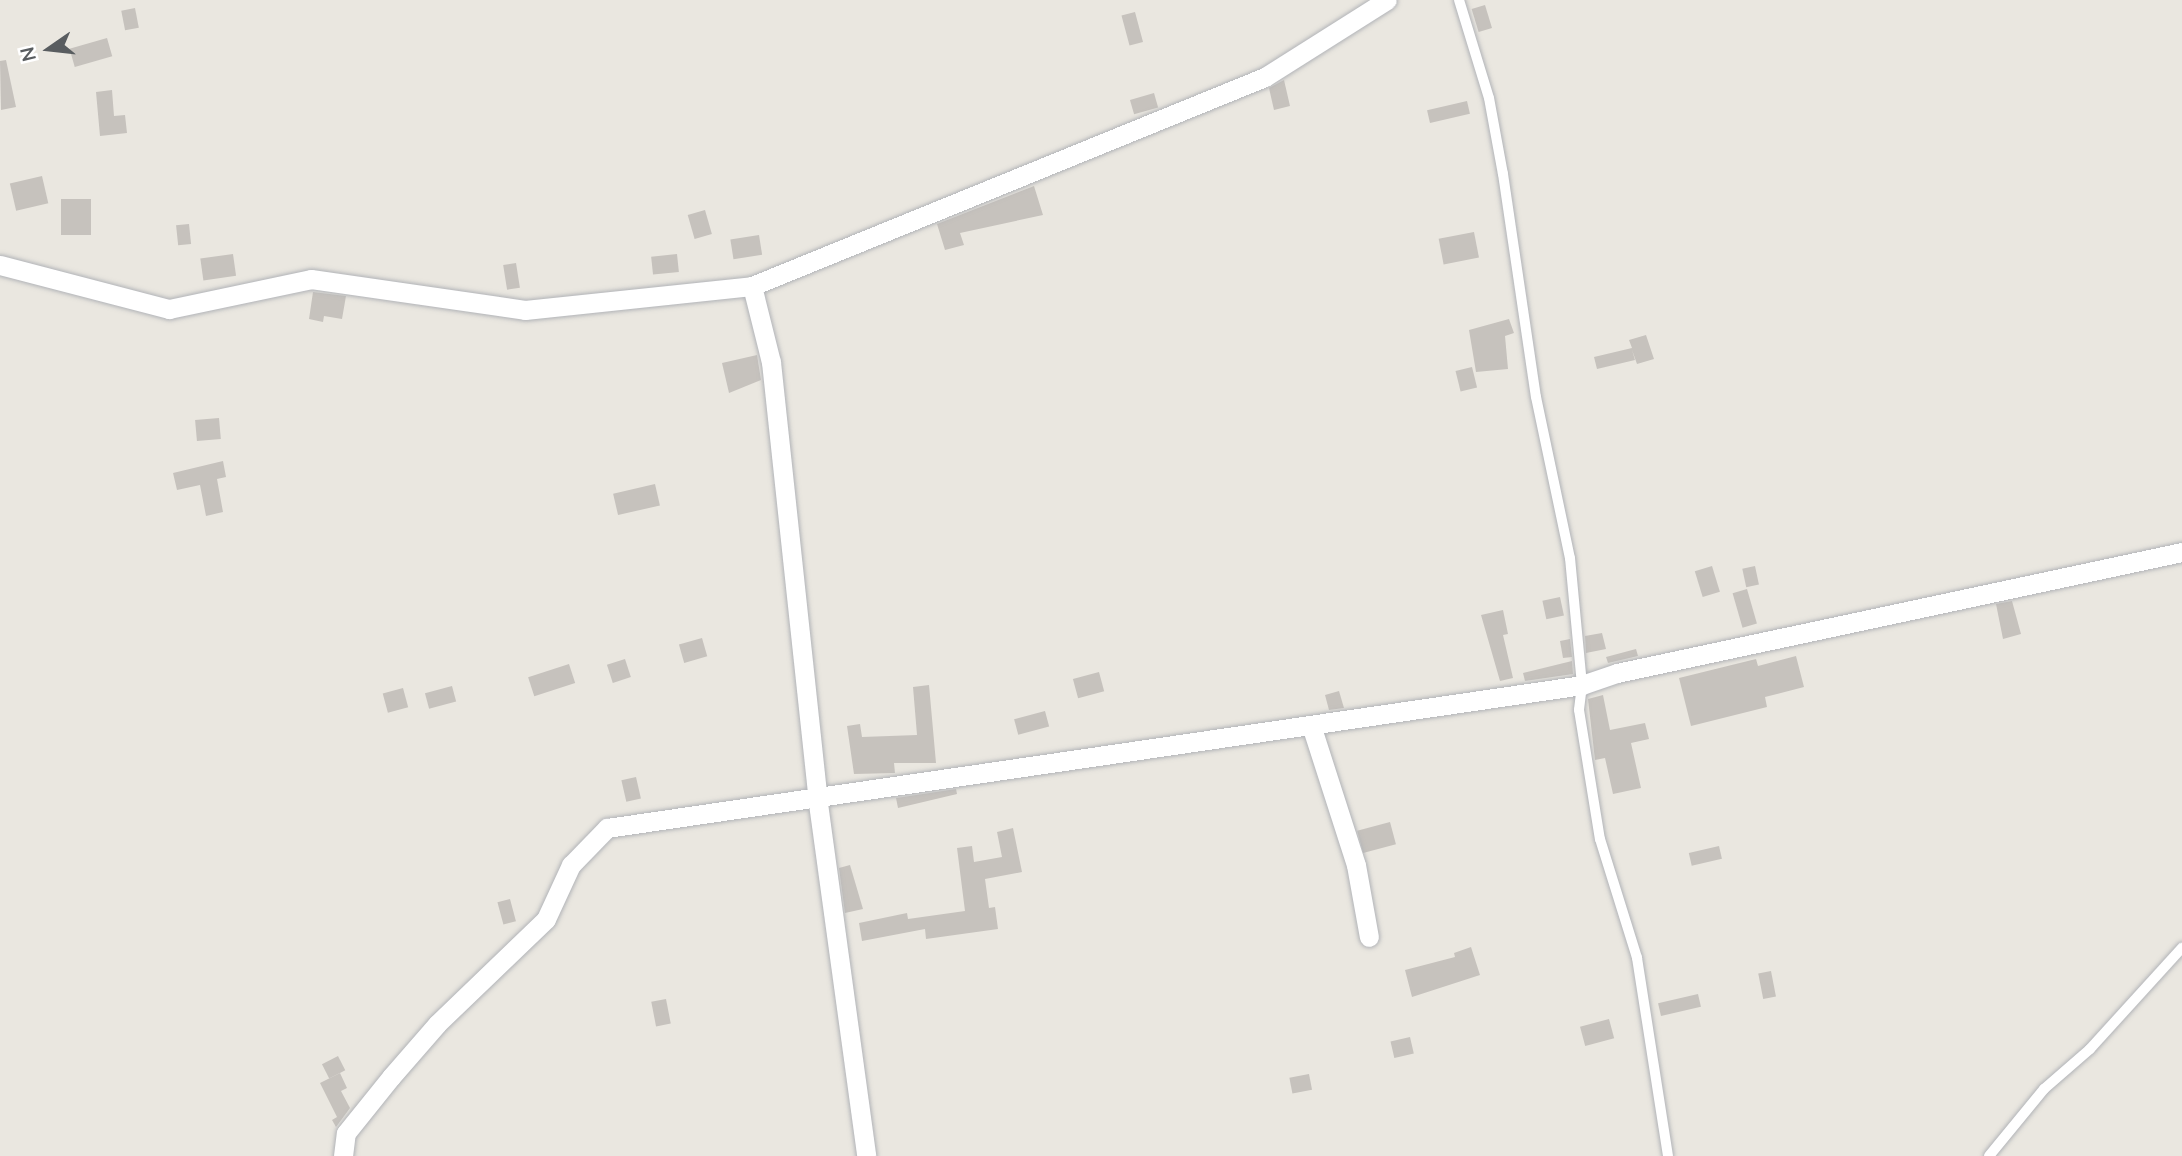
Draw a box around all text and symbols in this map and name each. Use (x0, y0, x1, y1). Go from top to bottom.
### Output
north arrow (14, 14, 84, 84)
text: N (14, 44, 43, 64)

